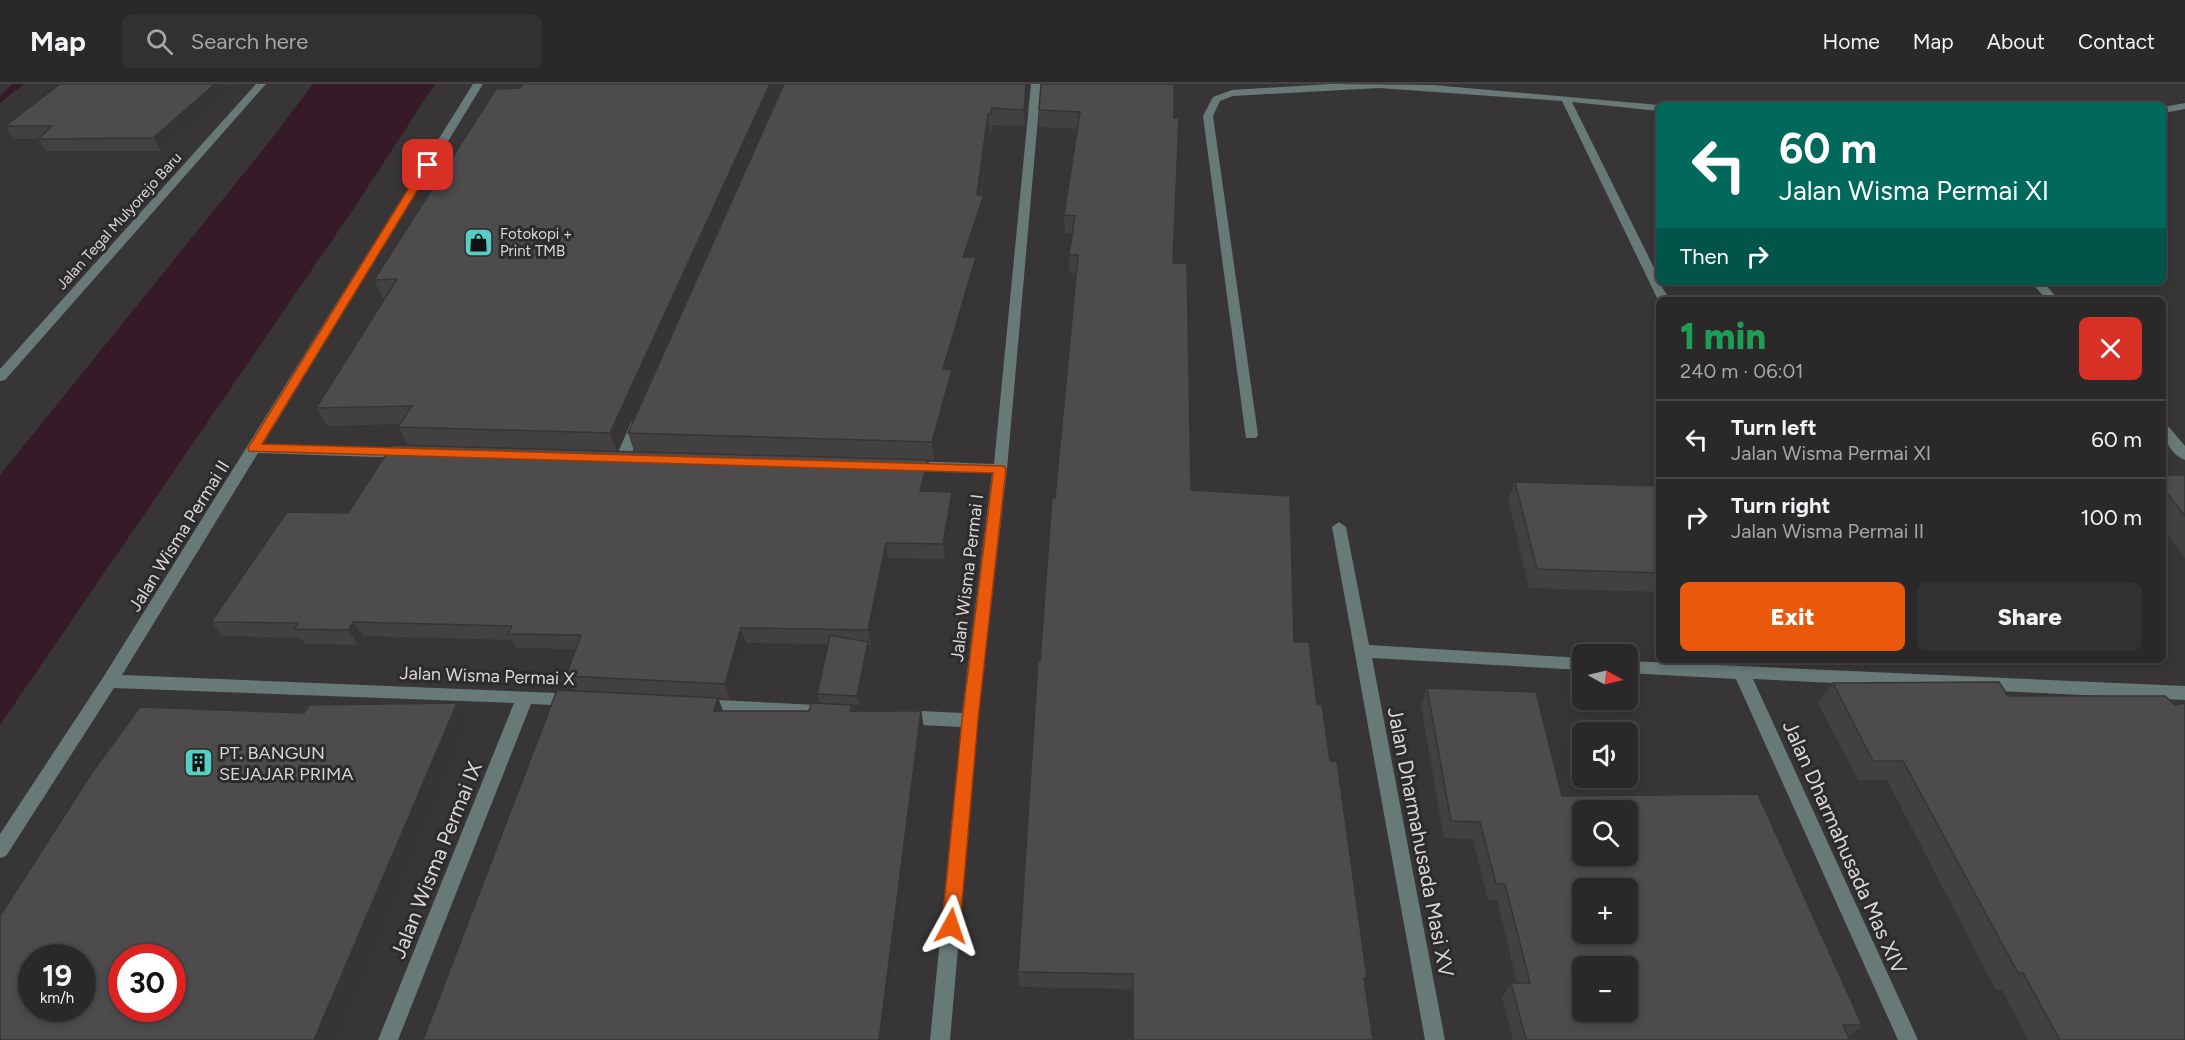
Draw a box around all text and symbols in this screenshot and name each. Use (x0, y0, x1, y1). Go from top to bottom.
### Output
search box (122, 14, 542, 68)
text: Map (30, 24, 86, 58)
icon: search (143, 25, 176, 58)
text: Search here (191, 28, 308, 55)
text: Home (1823, 29, 1880, 54)
text: Map (1913, 29, 1954, 54)
text: About (1987, 29, 2045, 54)
text: Contact (2078, 29, 2155, 54)
text: 60 m (1779, 123, 1877, 174)
icon: left (1680, 126, 1758, 204)
pin (402, 139, 453, 190)
icon: arrive (411, 148, 444, 181)
street label: Jalan Tegal Mulyorejo Baru (53, 149, 185, 293)
text: Jalan Wisma Permai XI (1779, 174, 2049, 207)
place label: Fotokopi + Print TMB (500, 225, 572, 260)
shop icon: Fotokopi + Print TMB (463, 227, 495, 259)
icon: right (1741, 240, 1774, 273)
text: Then (1680, 243, 1729, 270)
text: 1 min (1680, 315, 1766, 358)
button: close (2079, 317, 2142, 380)
text: 240 m · 06:01 (1680, 359, 1804, 383)
text: Turn left (1731, 414, 1817, 441)
icon: left (1680, 423, 1713, 456)
text: 60 m (2091, 426, 2142, 453)
text: Jalan Wisma Permai XI (1731, 441, 1931, 465)
street label: Jalan Wisma Permai II (124, 456, 234, 616)
text: Turn right (1731, 492, 1830, 519)
street label: Jalan Wisma Permai I (946, 493, 988, 663)
icon: right (1680, 501, 1713, 534)
text: 100 m (2081, 504, 2142, 531)
text: Jalan Wisma Permai II (1731, 519, 1924, 543)
button: Exit (1680, 582, 1905, 651)
button: Share (1917, 582, 2142, 651)
north arrow (1572, 644, 1638, 710)
map controls (1572, 644, 1638, 1022)
street label: Jalan Wisma Permai X (399, 662, 575, 690)
street label: Jalan Dharmahusada Masi XV (1383, 705, 1460, 979)
street label: Jalan Dharmahusada Mas XIV (1778, 716, 1913, 978)
button: sound (1572, 722, 1638, 788)
place label: PT. BANGUN SEJAJAR PRIMA (219, 742, 353, 785)
building icon: PT. BANGUN SEJAJAR PRIMA (182, 747, 214, 779)
street label: Jalan Wisma Permai IX (385, 758, 487, 962)
button: search (1572, 800, 1638, 866)
button: + (1572, 878, 1638, 944)
position arrow (919, 894, 983, 958)
speed limit sign: 30 (108, 944, 186, 1022)
button: − (1572, 956, 1638, 1022)
text: 19 (42, 957, 72, 994)
text: km/h (40, 989, 74, 1007)

